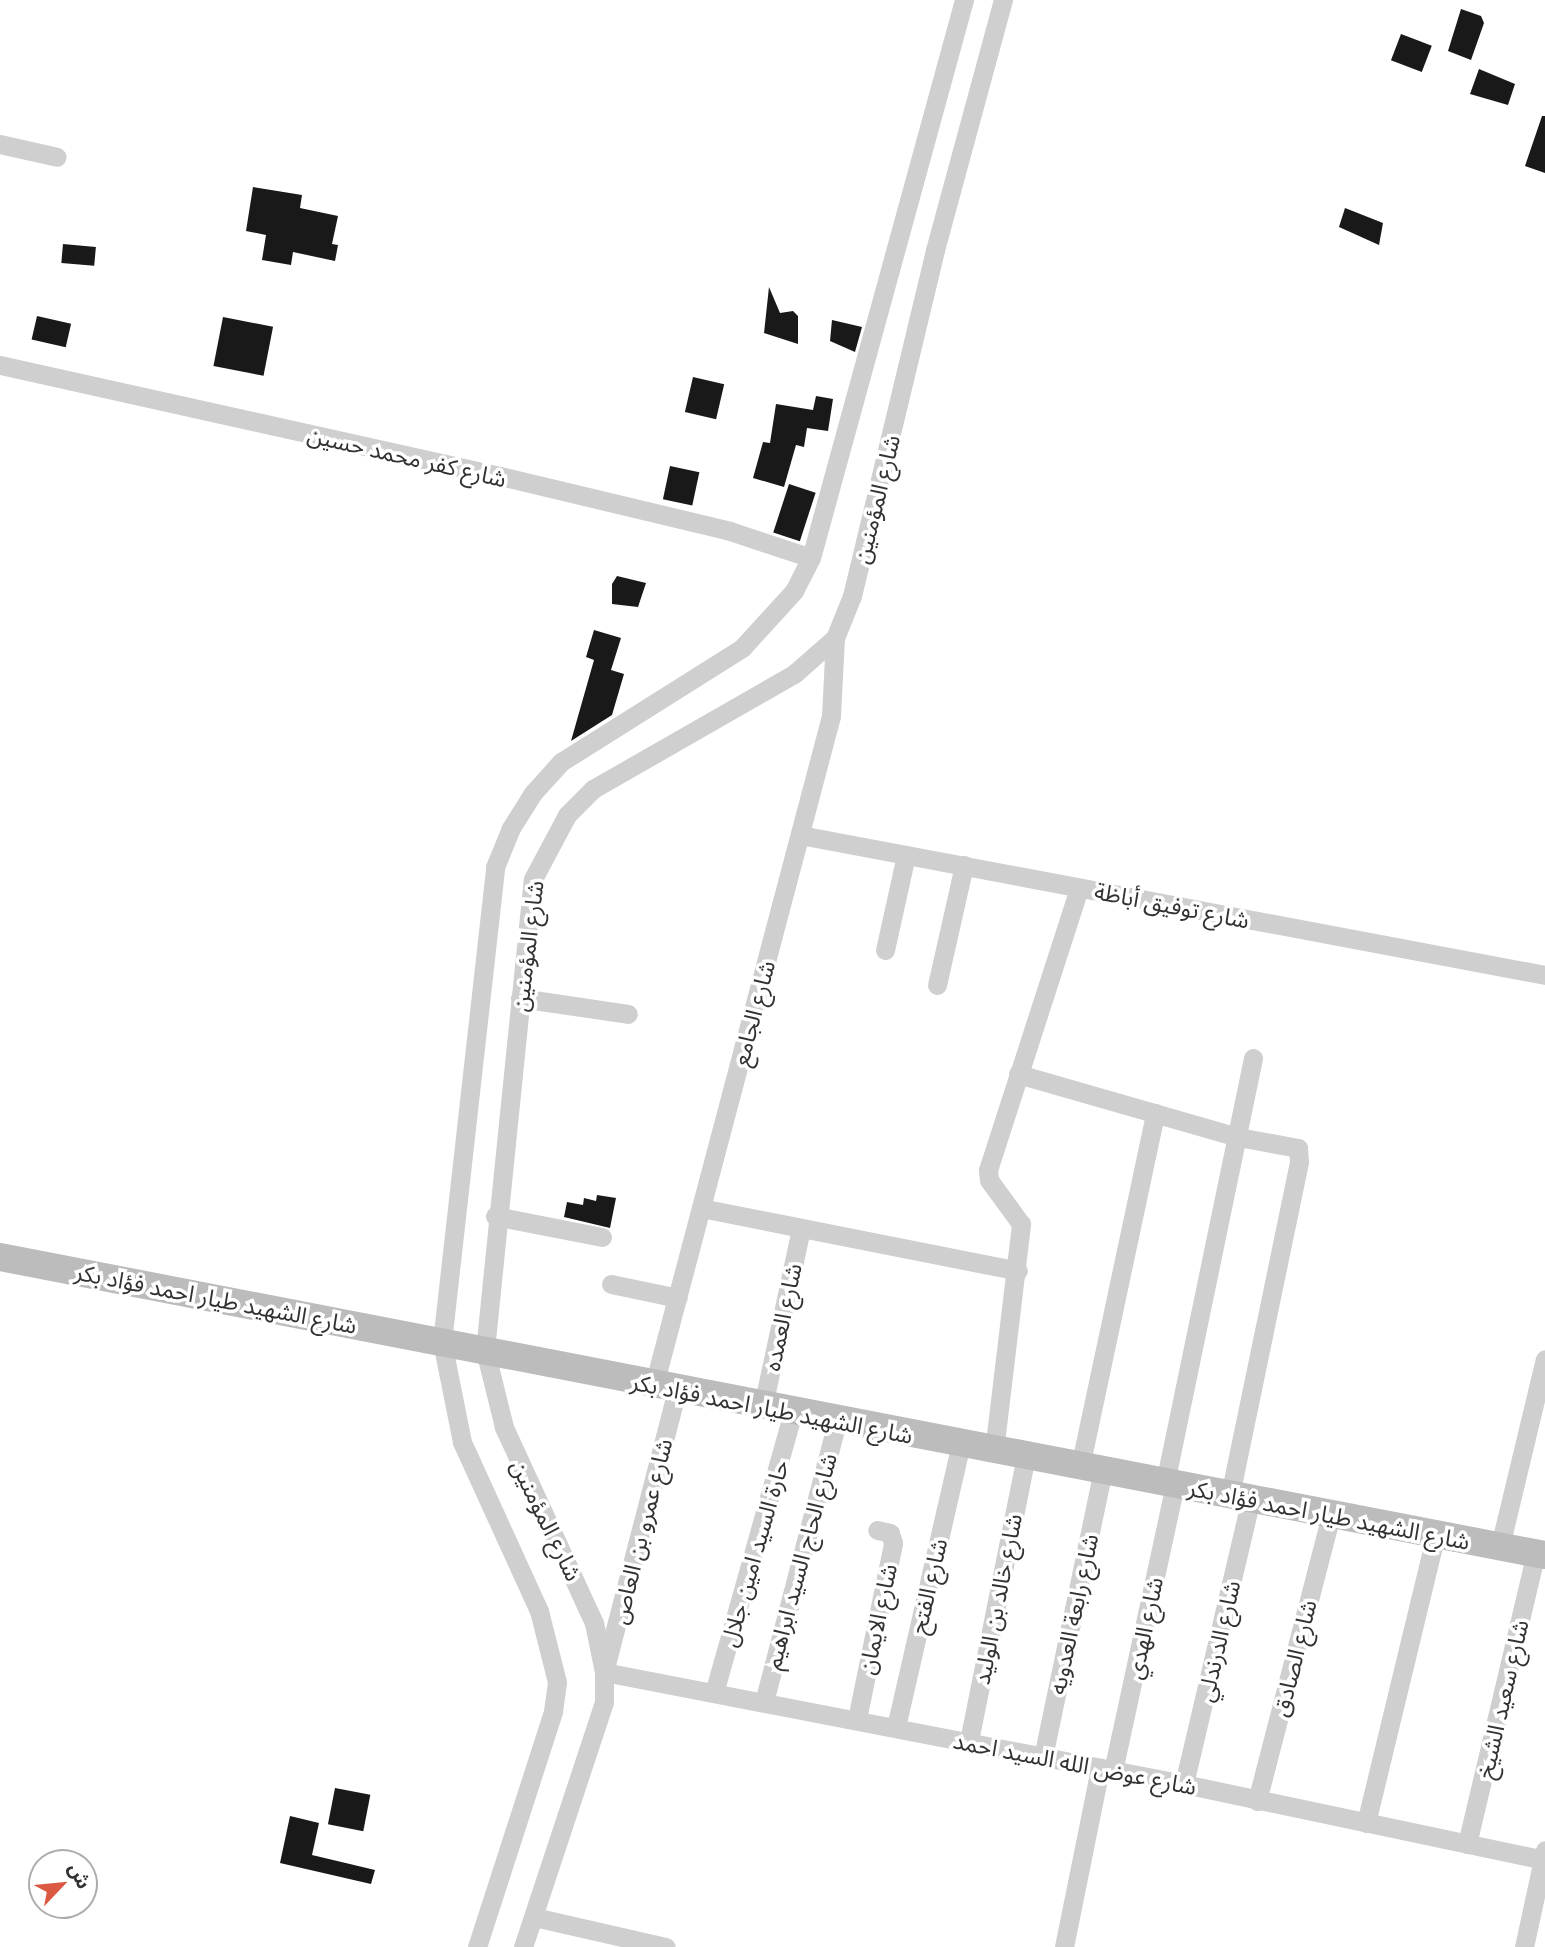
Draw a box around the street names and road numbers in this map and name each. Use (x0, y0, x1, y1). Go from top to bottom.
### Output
street label: شارع كفر محمد حسين (305, 420, 509, 492)
street label: شارع المؤمنين (847, 432, 905, 566)
street label: شارع توفيق أباظة (1092, 876, 1252, 934)
street label: شارع المؤمنين (505, 879, 549, 1013)
street label: شارع الجامع (726, 957, 780, 1069)
street label: شارع الشهيد طيار احمد فؤاد بكر (73, 1257, 359, 1339)
street label: شارع العمده (757, 1261, 807, 1373)
street label: شارع الشهيد طيار احمد فؤاد بكر (629, 1367, 915, 1449)
street label: شارع عمرو بن العاص (605, 1435, 677, 1627)
street label: شارع الحاج السيد ابراهيم (758, 1450, 842, 1672)
street label: شارع المؤمنين (506, 1455, 588, 1585)
street label: حارة السيد امين جلال (714, 1456, 794, 1650)
street label: شارع الشهيد طيار احمد فؤاد بكر (1186, 1473, 1472, 1555)
street label: شارع خالد بن الوليد (967, 1511, 1027, 1687)
street label: شارع رابعة العدويه (1043, 1531, 1103, 1697)
street label: شارع الفتح (904, 1536, 952, 1636)
street label: شارع الايمان (852, 1561, 902, 1677)
street label: شارع الهدي (1120, 1574, 1168, 1682)
street label: شارع الدرندلي (1191, 1578, 1245, 1704)
street label: شارع الصادق (1266, 1597, 1322, 1719)
street label: شارع سعيد الشيخ (1470, 1617, 1534, 1781)
street label: شارع عوض الله السيد احمد (951, 1726, 1199, 1800)

